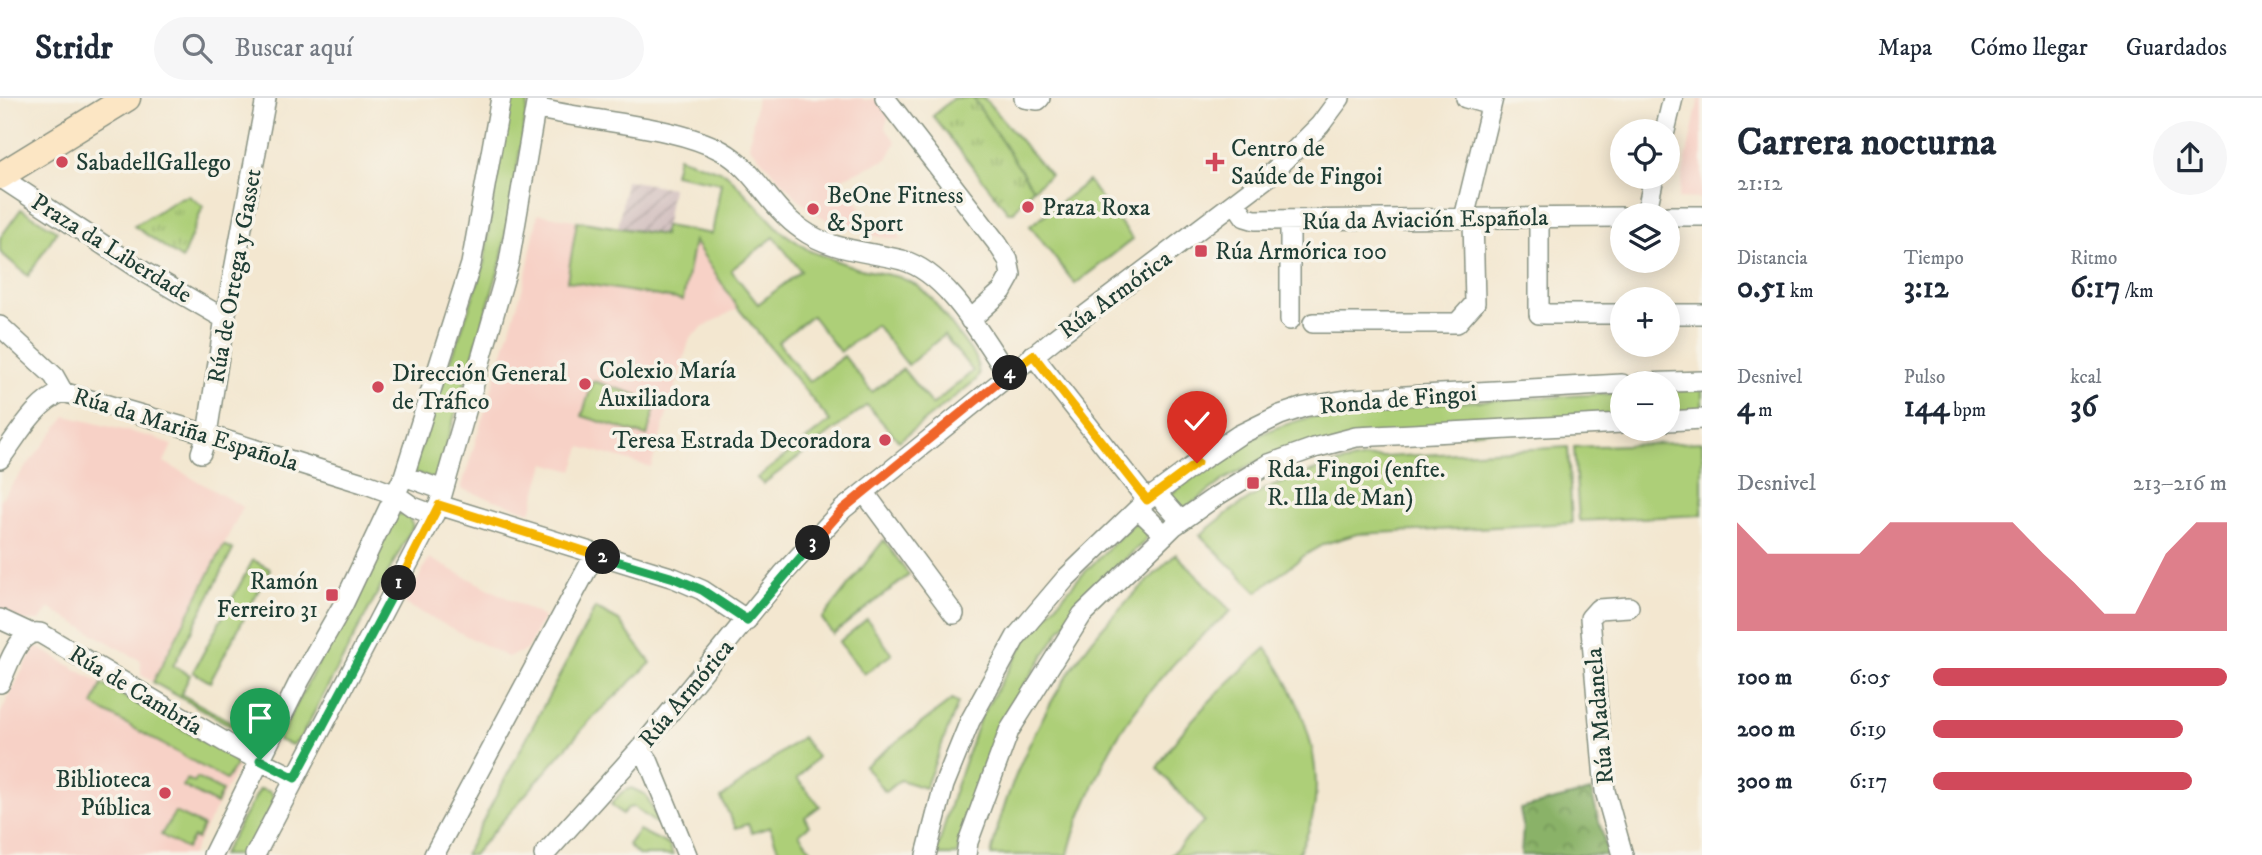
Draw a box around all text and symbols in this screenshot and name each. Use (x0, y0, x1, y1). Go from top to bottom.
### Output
search box (154, 17, 644, 80)
text: Stridr (35, 28, 112, 69)
icon: search (178, 29, 216, 67)
text: Buscar aquí (234, 32, 353, 65)
text: Mapa (1878, 33, 1932, 63)
text: Cómo llegar (1970, 33, 2088, 63)
text: Guardados (2126, 33, 2227, 63)
map controls (1610, 119, 1680, 441)
button: locate (1610, 119, 1680, 189)
text: Carrera nocturna (1737, 119, 1996, 167)
button: share (2153, 121, 2227, 195)
place label: Centro de Saúde de Fingoi (1231, 134, 1382, 192)
place label: SabadellGallego (76, 148, 231, 178)
marker: Centro de Saúde de Fingoi (1205, 152, 1225, 172)
marker: SabadellGallego (54, 154, 70, 170)
street label: Rúa de Ortega y Gasset (201, 166, 269, 386)
text: 21:12 (1737, 169, 1782, 198)
place label: BeOne Fitness & Sport (827, 181, 964, 239)
street label: Praza da Liberdade (26, 187, 197, 310)
place label: Praza Roxa (1042, 193, 1151, 223)
marker: Praza Roxa (1020, 199, 1036, 215)
marker: BeOne Fitness & Sport (805, 201, 821, 217)
street label: Rúa da Aviación Española (1302, 203, 1549, 237)
button: layers (1610, 203, 1680, 273)
place label: Rúa Armórica 100 (1215, 237, 1387, 267)
street label: Rúa Armórica (1053, 243, 1179, 346)
marker: Rúa Armórica 100 (1193, 243, 1209, 259)
text: Distancia (1737, 247, 1808, 270)
text: Tiempo (1904, 247, 1964, 270)
text: Ritmo (2070, 247, 2117, 270)
text: 0.51 (1737, 270, 1786, 307)
text: 3:12 (1904, 270, 1948, 307)
text: 6:17 (2070, 270, 2121, 307)
text: km (1786, 280, 1814, 303)
text: /km (2121, 280, 2154, 303)
button: + (1610, 287, 1680, 357)
place label: Colexio María Auxiliadora (599, 356, 737, 414)
pin: 4 (992, 356, 1028, 390)
place label: Dirección General de Tráfico (392, 359, 567, 417)
text: 4 (1004, 361, 1015, 384)
text: Desnivel (1737, 366, 1802, 389)
text: Pulso (1904, 366, 1945, 389)
text: kcal (2070, 366, 2102, 389)
button: − (1610, 371, 1680, 441)
marker: Colexio María Auxiliadora (577, 376, 593, 392)
street label: Ronda de Fingoi (1318, 378, 1478, 422)
marker: Dirección General de Tráfico (370, 379, 386, 395)
street label: Rúa da Mariña Española (69, 381, 303, 479)
text: 4 (1737, 389, 1754, 426)
text: 144 (1904, 389, 1949, 426)
text: 36 (2070, 389, 2097, 426)
pin (1167, 391, 1227, 463)
text: m (1754, 399, 1773, 422)
text: bpm (1949, 399, 1986, 422)
icon: check (1178, 402, 1216, 440)
place label: Teresa Estrada Decoradora (612, 426, 872, 456)
marker: Teresa Estrada Decoradora (877, 432, 893, 448)
place label: Rda. Fingoi (enfte. R. Illa de Man) (1267, 455, 1445, 513)
text: Desnivel (1737, 469, 1816, 498)
text: 213–216 m (2133, 469, 2227, 498)
marker: Rda. Fingoi (enfte. R. Illa de Man) (1245, 475, 1261, 491)
pin: 3 (796, 526, 830, 560)
text: 3 (809, 531, 816, 554)
pin: 2 (586, 540, 620, 574)
text: 2 (598, 545, 607, 568)
pin: 1 (382, 566, 416, 601)
place label: Ramón Ferreiro 31 (216, 567, 318, 625)
text: 1 (395, 571, 402, 594)
marker: Ramón Ferreiro 31 (324, 587, 340, 603)
street label: Rúa Armórica (633, 633, 741, 754)
street label: Rúa de Cambría (63, 639, 208, 743)
street label: Rúa Madanela (1579, 646, 1621, 785)
text: 100 m (1737, 663, 1792, 692)
text: 6:05 (1849, 663, 1891, 692)
pin (230, 688, 290, 760)
icon: arrive (241, 699, 279, 737)
text: 200 m (1737, 715, 1795, 744)
text: 6:19 (1849, 715, 1887, 744)
place label: Biblioteca Pública (55, 765, 152, 823)
text: 300 m (1737, 767, 1793, 796)
text: 6:17 (1849, 767, 1888, 796)
marker: Biblioteca Pública (157, 785, 173, 801)

